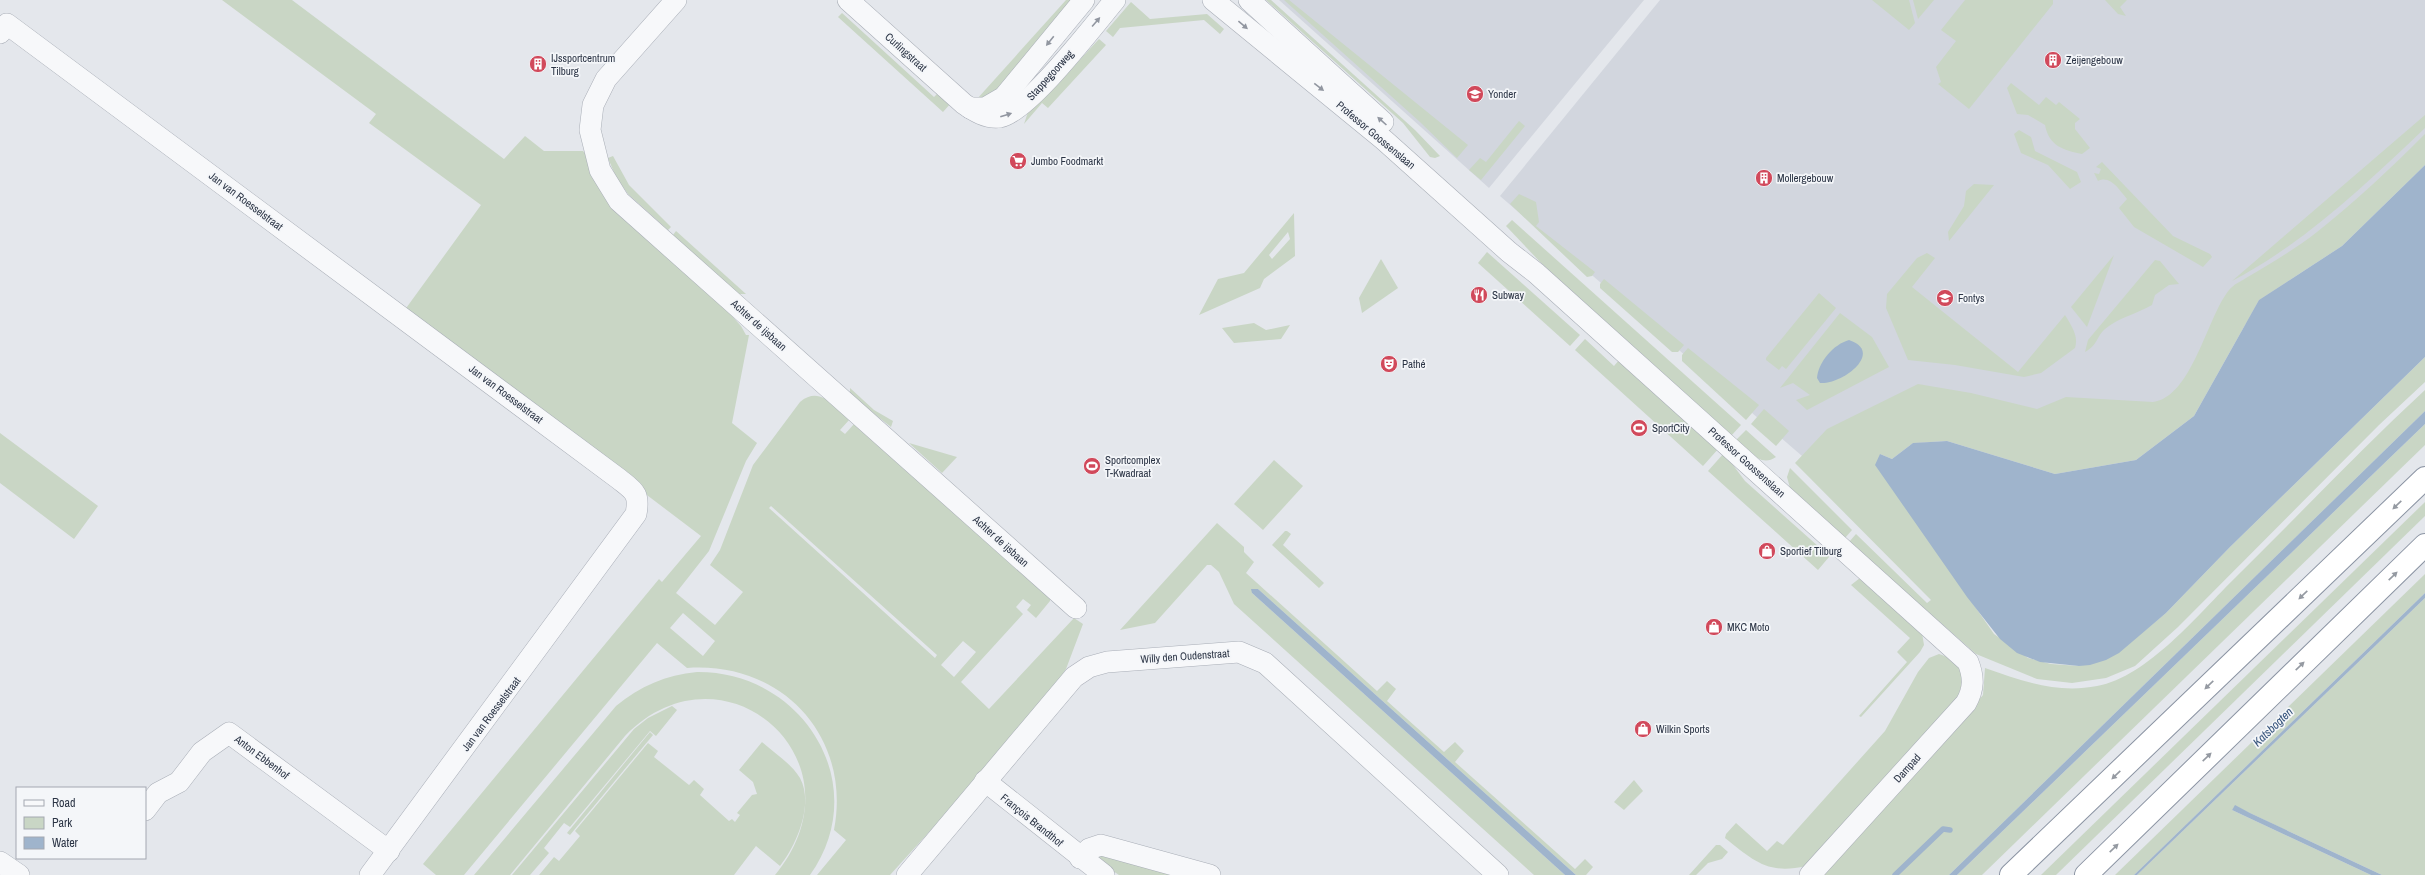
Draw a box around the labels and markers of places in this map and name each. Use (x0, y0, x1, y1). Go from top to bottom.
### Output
building icon: Zeijengebouw (2043, 50, 2063, 70)
place label: IJssportcentrum Tilburg (551, 51, 615, 78)
place label: Zeijengebouw (2066, 53, 2123, 67)
building icon: IJssportcentrum Tilburg (528, 54, 548, 74)
school or university icon: Yonder (1465, 84, 1485, 104)
place label: Yonder (1488, 87, 1516, 101)
supermarket icon: Jumbo Foodmarkt (1008, 151, 1028, 171)
place label: Jumbo Foodmarkt (1031, 154, 1104, 168)
building icon: Mollergebouw (1754, 168, 1774, 188)
place label: Mollergebouw (1777, 171, 1834, 185)
restaurant icon: Subway (1469, 285, 1489, 305)
place label: Subway (1492, 288, 1525, 302)
school or university icon: Fontys (1935, 288, 1955, 308)
place label: Fontys (1958, 291, 1985, 305)
theatre icon: Pathé (1379, 354, 1399, 374)
place label: Pathé (1402, 357, 1426, 371)
sports icon: SportCity (1629, 418, 1649, 438)
place label: SportCity (1652, 421, 1690, 435)
place label: Sportcomplex T-Kwadraat (1105, 453, 1161, 480)
sports icon: Sportcomplex T-Kwadraat (1082, 456, 1102, 476)
shop icon: Sportief Tilburg (1757, 541, 1777, 561)
place label: Sportief Tilburg (1780, 544, 1842, 558)
shop icon: MKC Moto (1704, 617, 1724, 637)
place label: MKC Moto (1727, 620, 1770, 634)
shop icon: Wilkin Sports (1633, 719, 1653, 739)
place label: Wilkin Sports (1656, 722, 1710, 736)

